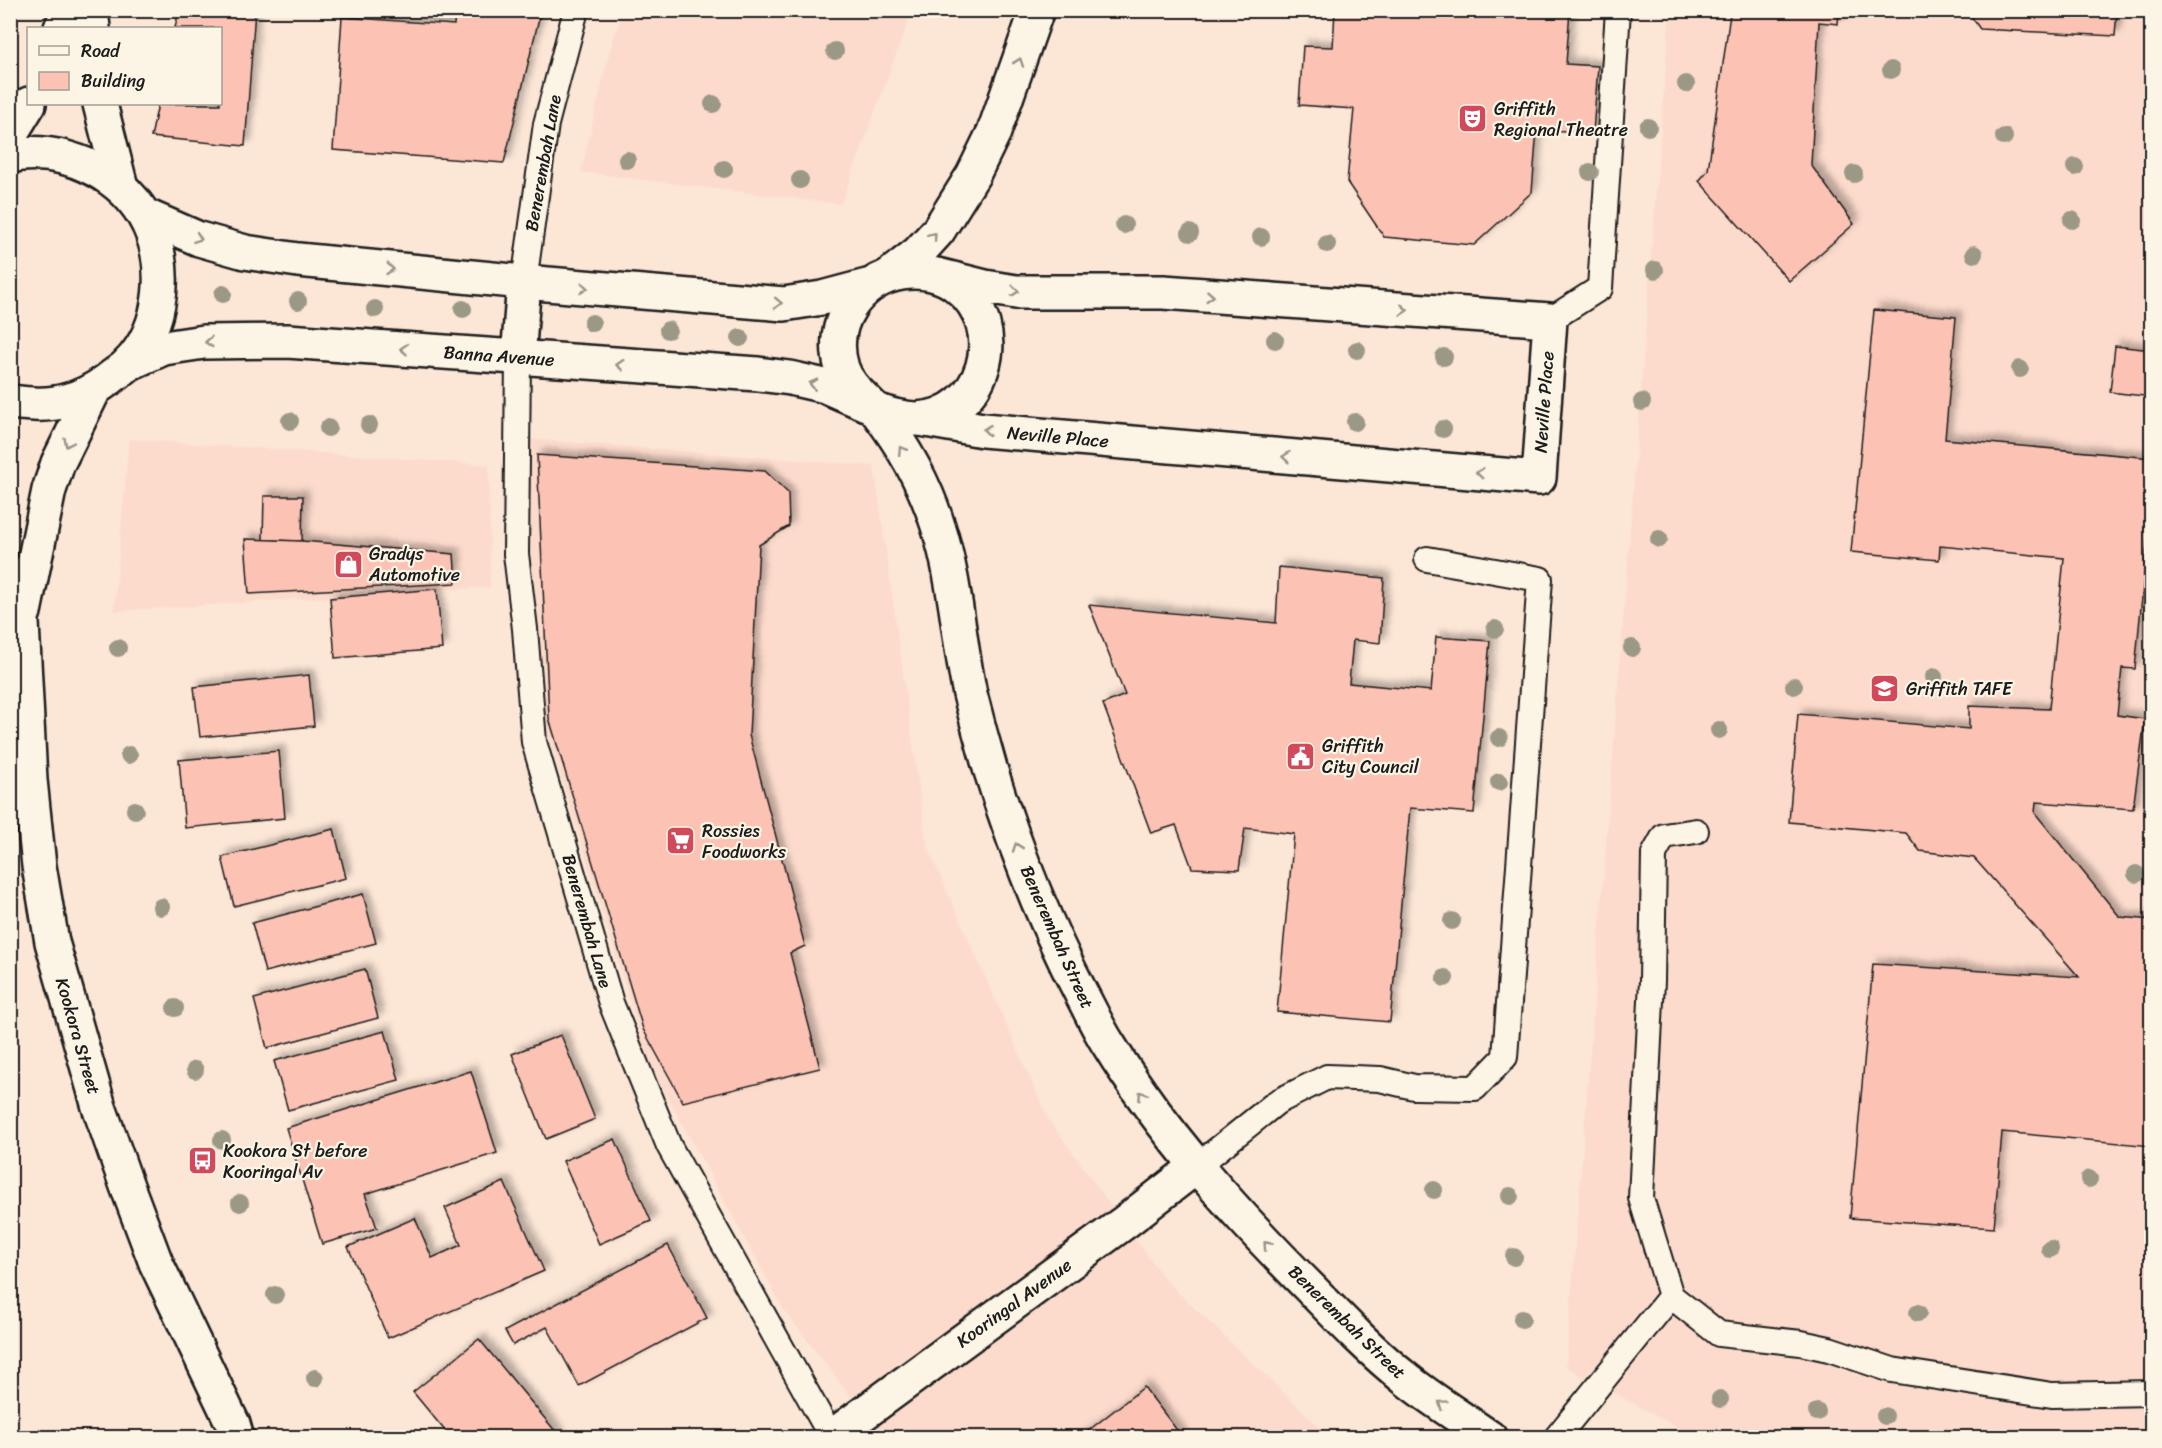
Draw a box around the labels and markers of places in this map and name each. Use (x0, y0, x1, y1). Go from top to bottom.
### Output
place label: Griffith Regional Theatre (1494, 93, 1628, 146)
theatre icon: Griffith Regional Theatre (1457, 103, 1489, 135)
place label: Gradys Automotive (368, 538, 460, 591)
shop icon: Gradys Automotive (332, 548, 364, 580)
school or university icon: Griffith TAFE (1869, 673, 1901, 705)
place label: Griffith TAFE (1906, 673, 2013, 705)
place label: Griffith City Council (1322, 730, 1420, 783)
public building icon: Griffith City Council (1285, 740, 1317, 772)
place label: Rossies Foodworks (702, 815, 787, 868)
supermarket icon: Rossies Foodworks (665, 825, 697, 857)
place label: Kookora St before Kooringal Av (223, 1135, 368, 1188)
bus stop icon: Kookora St before Kooringal Av (186, 1145, 218, 1177)

